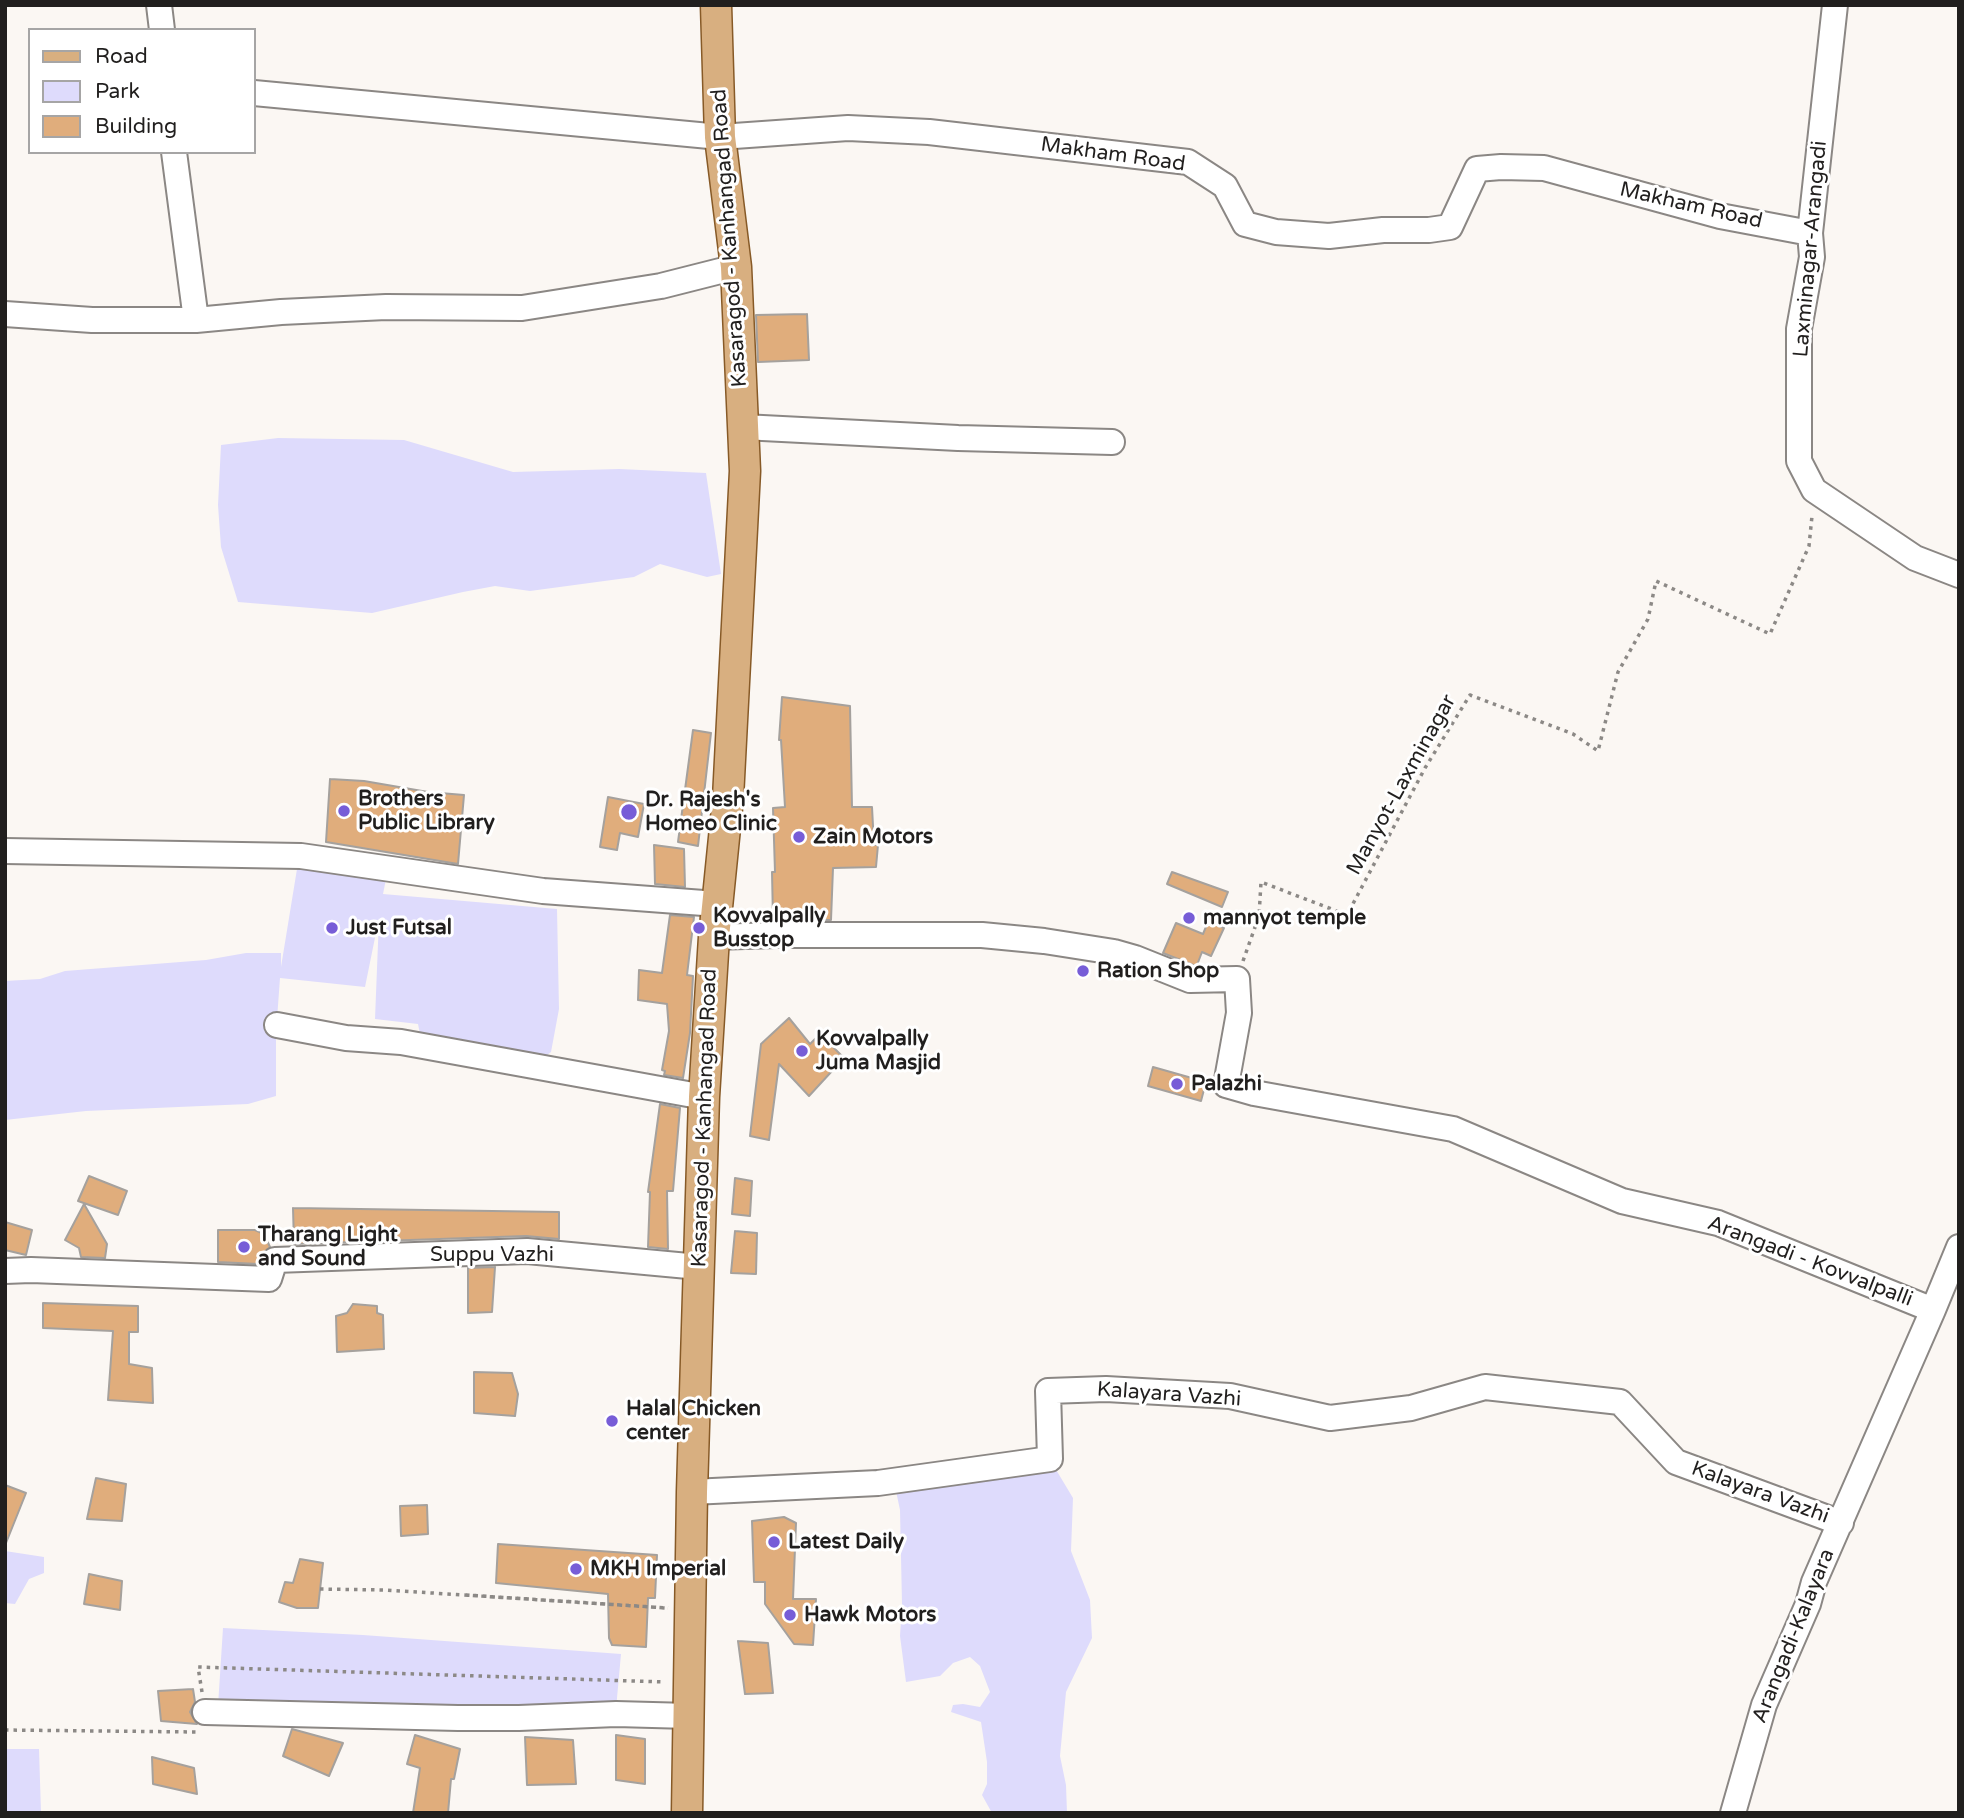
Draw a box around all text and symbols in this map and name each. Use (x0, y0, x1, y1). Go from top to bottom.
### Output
legend (28, 28, 256, 154)
text: Road (95, 44, 148, 69)
text: Park (95, 79, 140, 104)
street label: Kasaragod - Kanhangad Road (707, 88, 753, 388)
text: Building (95, 114, 177, 139)
street label: Makham Road (1039, 132, 1187, 178)
street label: Laxminagar-Arangadi (1789, 140, 1833, 358)
street label: Makham Road (1617, 177, 1765, 235)
street label: Manyot-Laxminagar (1342, 690, 1462, 880)
place label: Brothers Public Library (358, 786, 495, 836)
place label: Dr. Rajesh's Homeo Clinic (645, 787, 777, 837)
marker: Dr. Rajesh's Homeo Clinic (619, 802, 639, 822)
marker: Brothers Public Library (336, 803, 352, 819)
place label: Zain Motors (813, 824, 933, 850)
marker: Zain Motors (791, 829, 807, 845)
place label: Kovvalpally Busstop (713, 903, 826, 953)
place label: mannyot temple (1203, 905, 1366, 931)
marker: mannyot temple (1181, 910, 1197, 926)
place label: Just Futsal (346, 915, 452, 941)
marker: Just Futsal (324, 920, 340, 936)
marker: Kovvalpally Busstop (691, 920, 707, 936)
place label: Ration Shop (1097, 958, 1219, 984)
marker: Ration Shop (1075, 963, 1091, 979)
street label: Kasaragod - Kanhangad Road (687, 968, 723, 1268)
place label: Kovvalpally Juma Masjid (816, 1026, 941, 1076)
marker: Kovvalpally Juma Masjid (794, 1043, 810, 1059)
place label: Palazhi (1191, 1071, 1262, 1097)
marker: Palazhi (1169, 1076, 1185, 1092)
street label: Arangadi - Kovvalpalli (1704, 1211, 1916, 1313)
place label: Tharang Light and Sound (258, 1222, 398, 1272)
marker: Tharang Light and Sound (236, 1239, 252, 1255)
street label: Suppu Vazhi (430, 1242, 554, 1268)
street label: Kalayara Vazhi (1096, 1377, 1242, 1413)
place label: Halal Chicken center (626, 1396, 761, 1446)
marker: Halal Chicken center (604, 1413, 620, 1429)
street label: Kalayara Vazhi (1688, 1456, 1832, 1530)
place label: Latest Daily (788, 1529, 904, 1555)
marker: Latest Daily (766, 1534, 782, 1550)
street label: Arangadi-Kalayara (1748, 1545, 1840, 1727)
place label: MKH Imperial (590, 1556, 726, 1582)
marker: MKH Imperial (568, 1561, 584, 1577)
place label: Hawk Motors (804, 1602, 936, 1628)
marker: Hawk Motors (782, 1607, 798, 1623)

